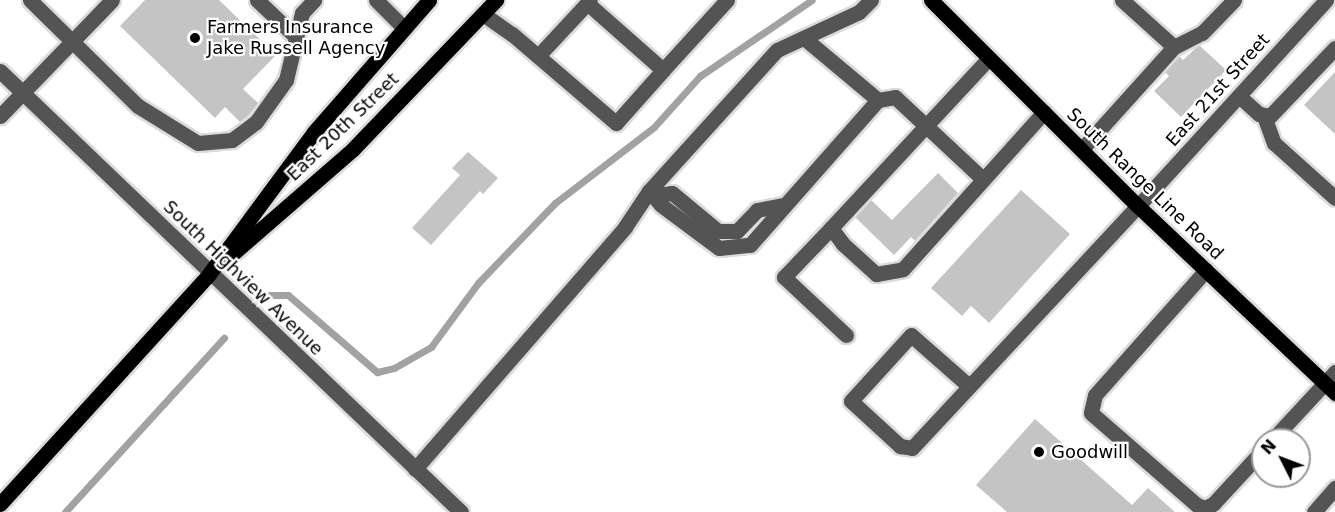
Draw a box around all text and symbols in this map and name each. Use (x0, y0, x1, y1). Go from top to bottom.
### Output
place label: Farmers Insurance Jake Russell Agency (207, 17, 385, 60)
street label: East 21st Street (1162, 29, 1274, 151)
marker: Farmers Insurance Jake Russell Agency (188, 31, 202, 45)
street label: East 20th Street (283, 68, 403, 186)
street label: South Range Line Road (1062, 104, 1228, 264)
street label: South Highview Avenue (159, 196, 327, 360)
north arrow (1251, 428, 1311, 488)
text: N (1257, 436, 1280, 458)
place label: Goodwill (1051, 441, 1128, 463)
marker: Goodwill (1032, 445, 1046, 459)

